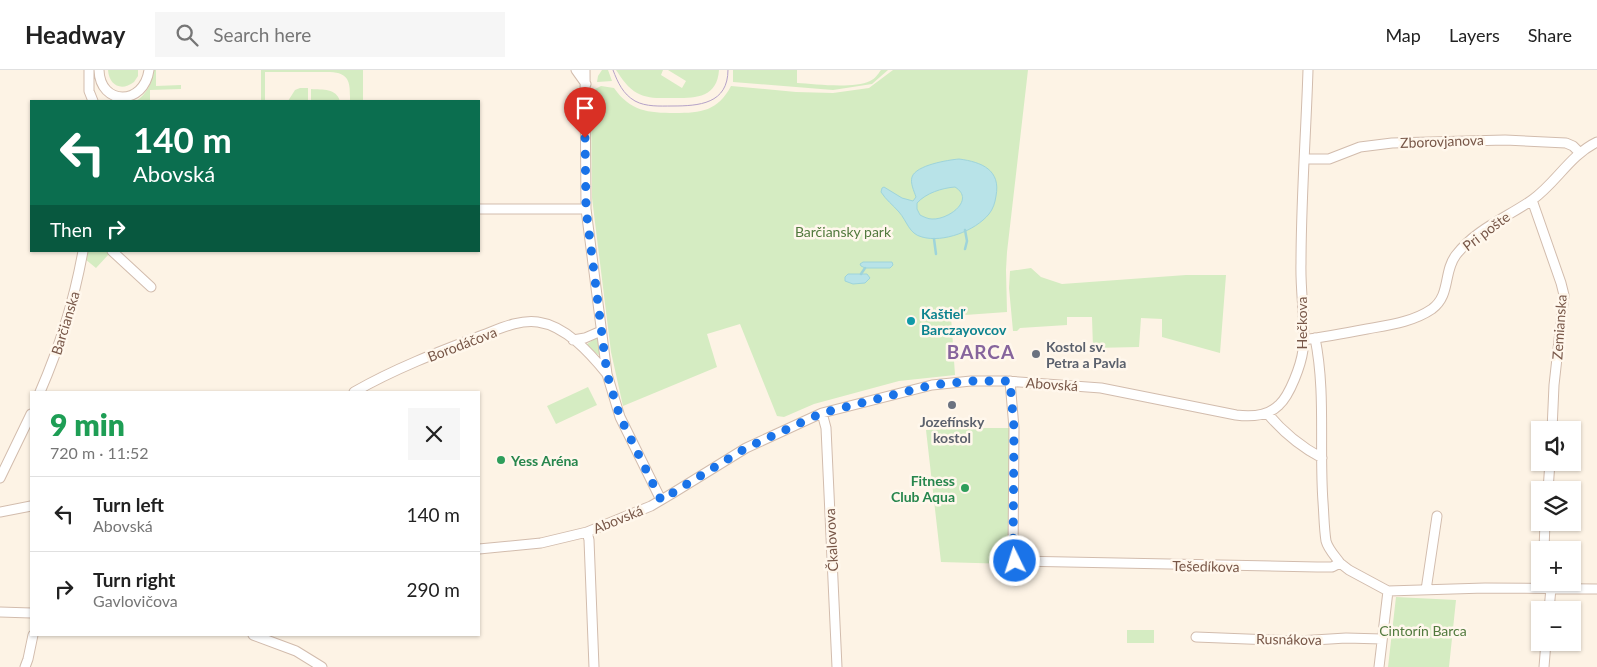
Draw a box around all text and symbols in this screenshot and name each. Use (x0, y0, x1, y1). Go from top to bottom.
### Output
search box (155, 12, 505, 57)
text: Headway (25, 20, 125, 49)
icon: search (173, 21, 201, 49)
text: Search here (213, 23, 311, 46)
text: Map (1385, 24, 1421, 46)
text: Layers (1449, 24, 1500, 46)
text: Share (1528, 24, 1572, 46)
pin (564, 87, 606, 138)
icon: arrive (571, 94, 599, 122)
text: 140 m (133, 118, 232, 160)
icon: left (50, 120, 115, 185)
street label: Zborovjanova (1400, 131, 1484, 151)
text: Abovská (133, 160, 215, 187)
street label: Pri pošte (1459, 208, 1513, 254)
icon: right (102, 215, 130, 243)
text: Then (50, 218, 92, 241)
park label: Barčiansky park (795, 223, 892, 240)
street label: Barčianska (47, 289, 83, 357)
street label: Zemianska (1548, 294, 1570, 360)
street label: Hečkova (1293, 296, 1310, 350)
place label: Kaštieľ Barczayovcov (921, 305, 1007, 338)
marker: Kaštieľ Barczayovcov (905, 315, 917, 327)
street label: Borodáčova (425, 323, 499, 365)
place label: Kostol sv. Petra a Pavla (1046, 338, 1126, 371)
district label: BARCA (947, 340, 1015, 363)
marker: Kostol sv. Petra a Pavla (1030, 348, 1042, 360)
street label: Abovská (1025, 374, 1079, 394)
marker: Jozefínsky kostol (946, 399, 958, 411)
text: 9 min (50, 406, 125, 442)
button: close (408, 408, 460, 460)
place label: Jozefínsky kostol (920, 413, 985, 446)
map controls (1531, 421, 1581, 651)
button: sound (1531, 421, 1581, 471)
text: 720 m · 11:52 (50, 443, 149, 462)
place label: Yess Aréna (510, 452, 578, 469)
marker: Yess Aréna (495, 454, 507, 466)
place label: Fitness Club Aqua (891, 472, 955, 505)
button: layers (1531, 481, 1581, 531)
marker: Fitness Club Aqua (959, 482, 971, 494)
text: Turn left (93, 493, 164, 516)
icon: left (50, 500, 78, 528)
street label: Abovská (591, 501, 645, 537)
text: 140 m (406, 503, 460, 526)
street label: Čkalovova (821, 508, 841, 572)
text: Abovská (93, 516, 153, 535)
position arrow (988, 534, 1040, 586)
button: + (1531, 541, 1581, 591)
street label: Tešedíkova (1172, 557, 1240, 575)
text: Turn right (93, 568, 175, 591)
icon: right (50, 575, 78, 603)
text: 290 m (406, 578, 460, 601)
text: Gavlovičova (93, 591, 178, 610)
button: − (1531, 601, 1581, 651)
park label: Cintorín Barca (1379, 622, 1467, 639)
street label: Rusnákova (1256, 630, 1322, 648)

